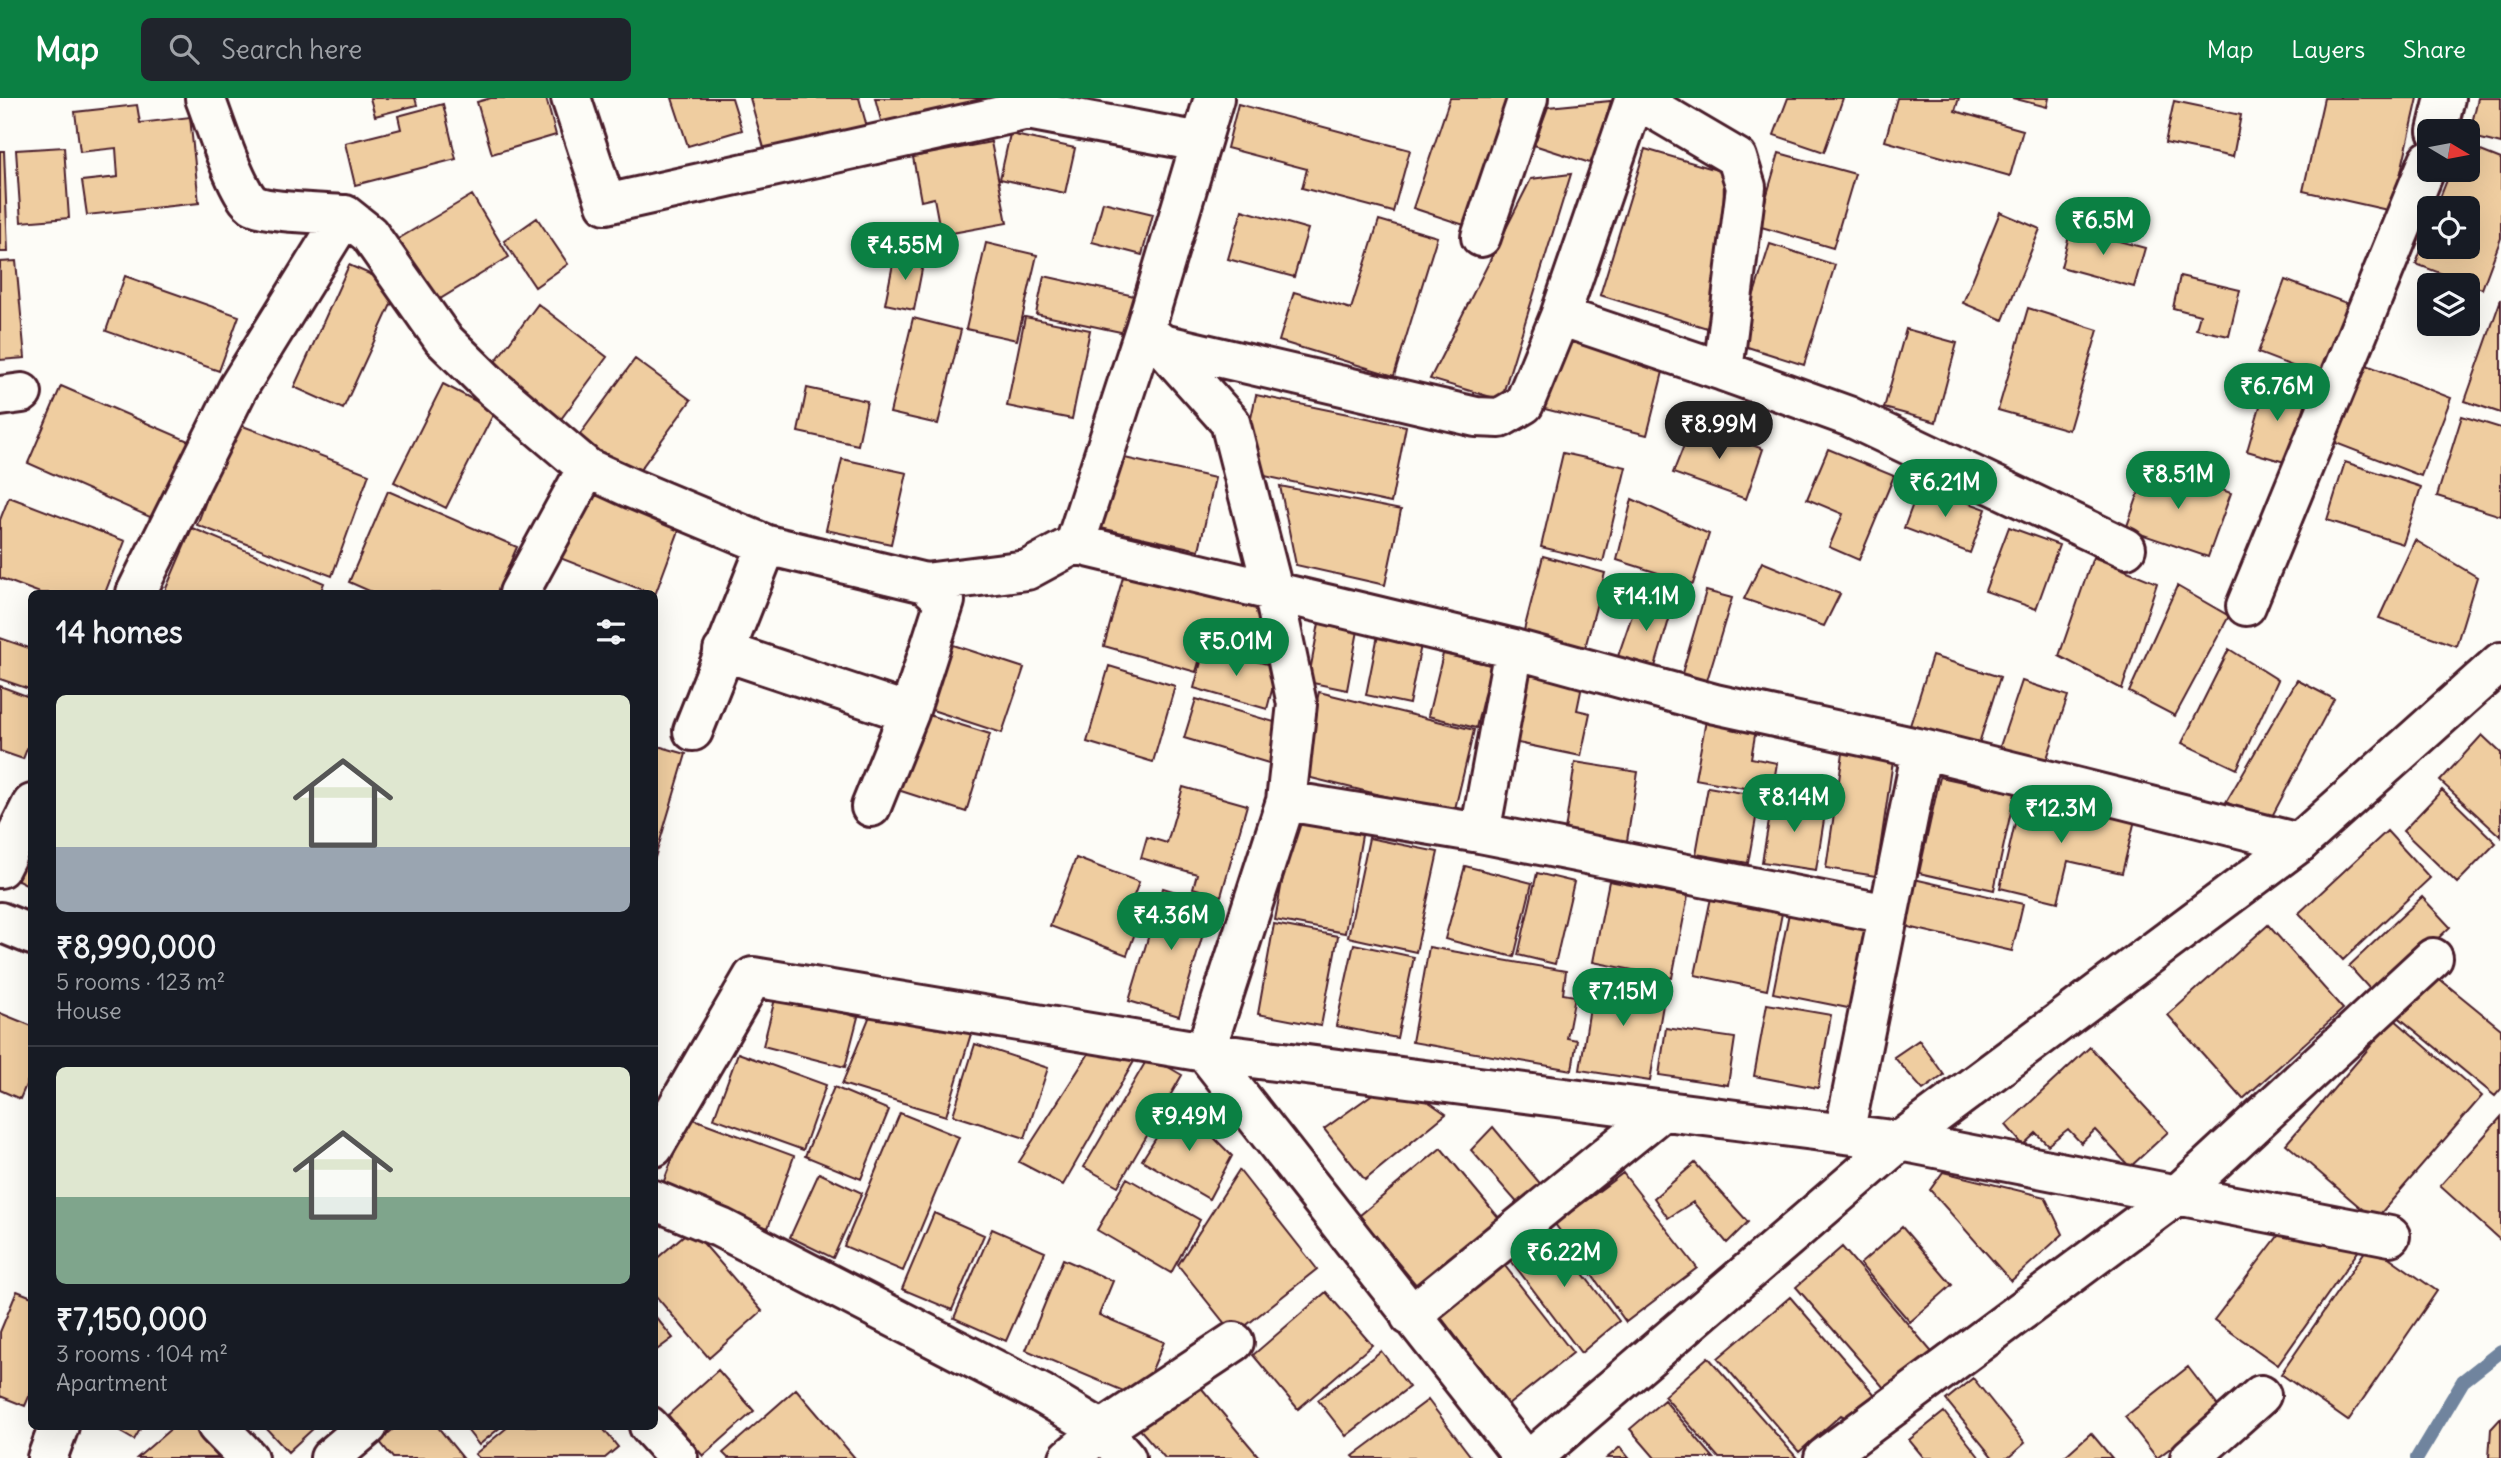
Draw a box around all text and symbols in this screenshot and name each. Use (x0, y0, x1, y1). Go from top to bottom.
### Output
search box (141, 18, 631, 81)
text: Map (35, 28, 99, 70)
icon: search (165, 30, 203, 68)
text: Search here (221, 33, 362, 66)
text: Map (2207, 34, 2253, 64)
text: Layers (2291, 34, 2365, 64)
text: Share (2403, 34, 2466, 64)
north arrow (2417, 119, 2480, 182)
map controls (2417, 119, 2480, 336)
button: locate (2417, 196, 2480, 259)
pin: ₹6.5M (2054, 198, 2152, 257)
text: ₹6.5M (2071, 205, 2135, 234)
pin: ₹4.55M (848, 222, 962, 282)
text: ₹4.55M (867, 230, 943, 259)
button: layers (2417, 273, 2480, 336)
pin: ₹6.76M (2220, 364, 2334, 423)
text: ₹6.76M (2240, 371, 2314, 400)
pin: ₹8.99M (1662, 402, 1776, 461)
text: ₹8.99M (1681, 409, 1757, 438)
pin: ₹8.51M (2121, 452, 2235, 511)
text: ₹8.51M (2142, 459, 2214, 488)
pin: ₹6.21M (1888, 460, 2002, 519)
text: ₹6.21M (1909, 467, 1981, 496)
pin: ₹14.1M (1589, 574, 1703, 633)
text: ₹14.1M (1612, 581, 1680, 610)
text: 14 homes (56, 613, 183, 651)
icon: filters (592, 613, 630, 651)
pin: ₹5.01M (1179, 618, 1293, 678)
text: ₹5.01M (1199, 626, 1273, 655)
icon: home (280, 740, 406, 866)
pin: ₹8.14M (1737, 774, 1851, 834)
text: ₹8.14M (1758, 782, 1830, 811)
pin: ₹12.3M (2004, 786, 2118, 845)
text: ₹12.3M (2025, 793, 2097, 822)
pin: ₹4.36M (1114, 892, 1228, 952)
text: ₹4.36M (1133, 900, 1209, 929)
text: ₹8,990,000 (56, 928, 217, 966)
text: 5 rooms · 123 m² (56, 967, 225, 996)
pin: ₹7.15M (1566, 968, 1680, 1028)
text: ₹7.15M (1588, 976, 1658, 1005)
text: House (56, 996, 122, 1025)
pin: ₹9.49M (1132, 1094, 1246, 1153)
text: ₹9.49M (1151, 1101, 1227, 1130)
icon: home (280, 1112, 406, 1238)
pin: ₹6.22M (1507, 1230, 1621, 1289)
text: ₹6.22M (1526, 1237, 1602, 1266)
text: ₹7,150,000 (56, 1300, 207, 1338)
text: 3 rooms · 104 m² (56, 1339, 228, 1368)
text: Apartment (56, 1368, 168, 1397)

